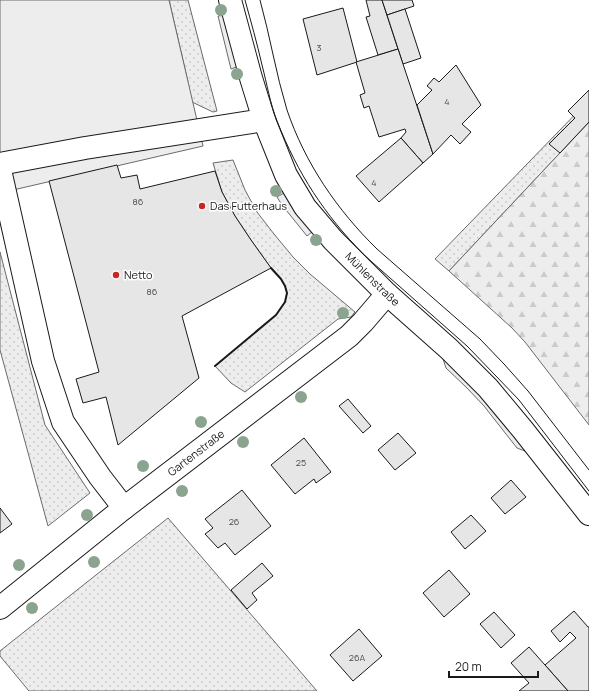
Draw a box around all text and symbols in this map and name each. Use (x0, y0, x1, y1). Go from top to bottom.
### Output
house number: 3 (317, 41, 322, 54)
house number: 4 (444, 95, 450, 108)
house number: 4 (371, 176, 377, 189)
house number: 86 (133, 195, 144, 208)
place label: Das Futterhaus (210, 198, 287, 213)
marker: Das Futterhaus (197, 201, 207, 211)
street label: Mühlenstraße (342, 249, 404, 309)
place label: Netto (124, 267, 153, 282)
marker: Netto (111, 270, 121, 280)
house number: 86 (147, 285, 158, 298)
street label: Gartenstraße (164, 426, 228, 479)
house number: 25 (296, 456, 306, 469)
house number: 26 (229, 515, 240, 528)
house number: 26A (349, 651, 366, 664)
scale bar (449, 653, 538, 679)
text: 20 m (455, 658, 482, 675)

